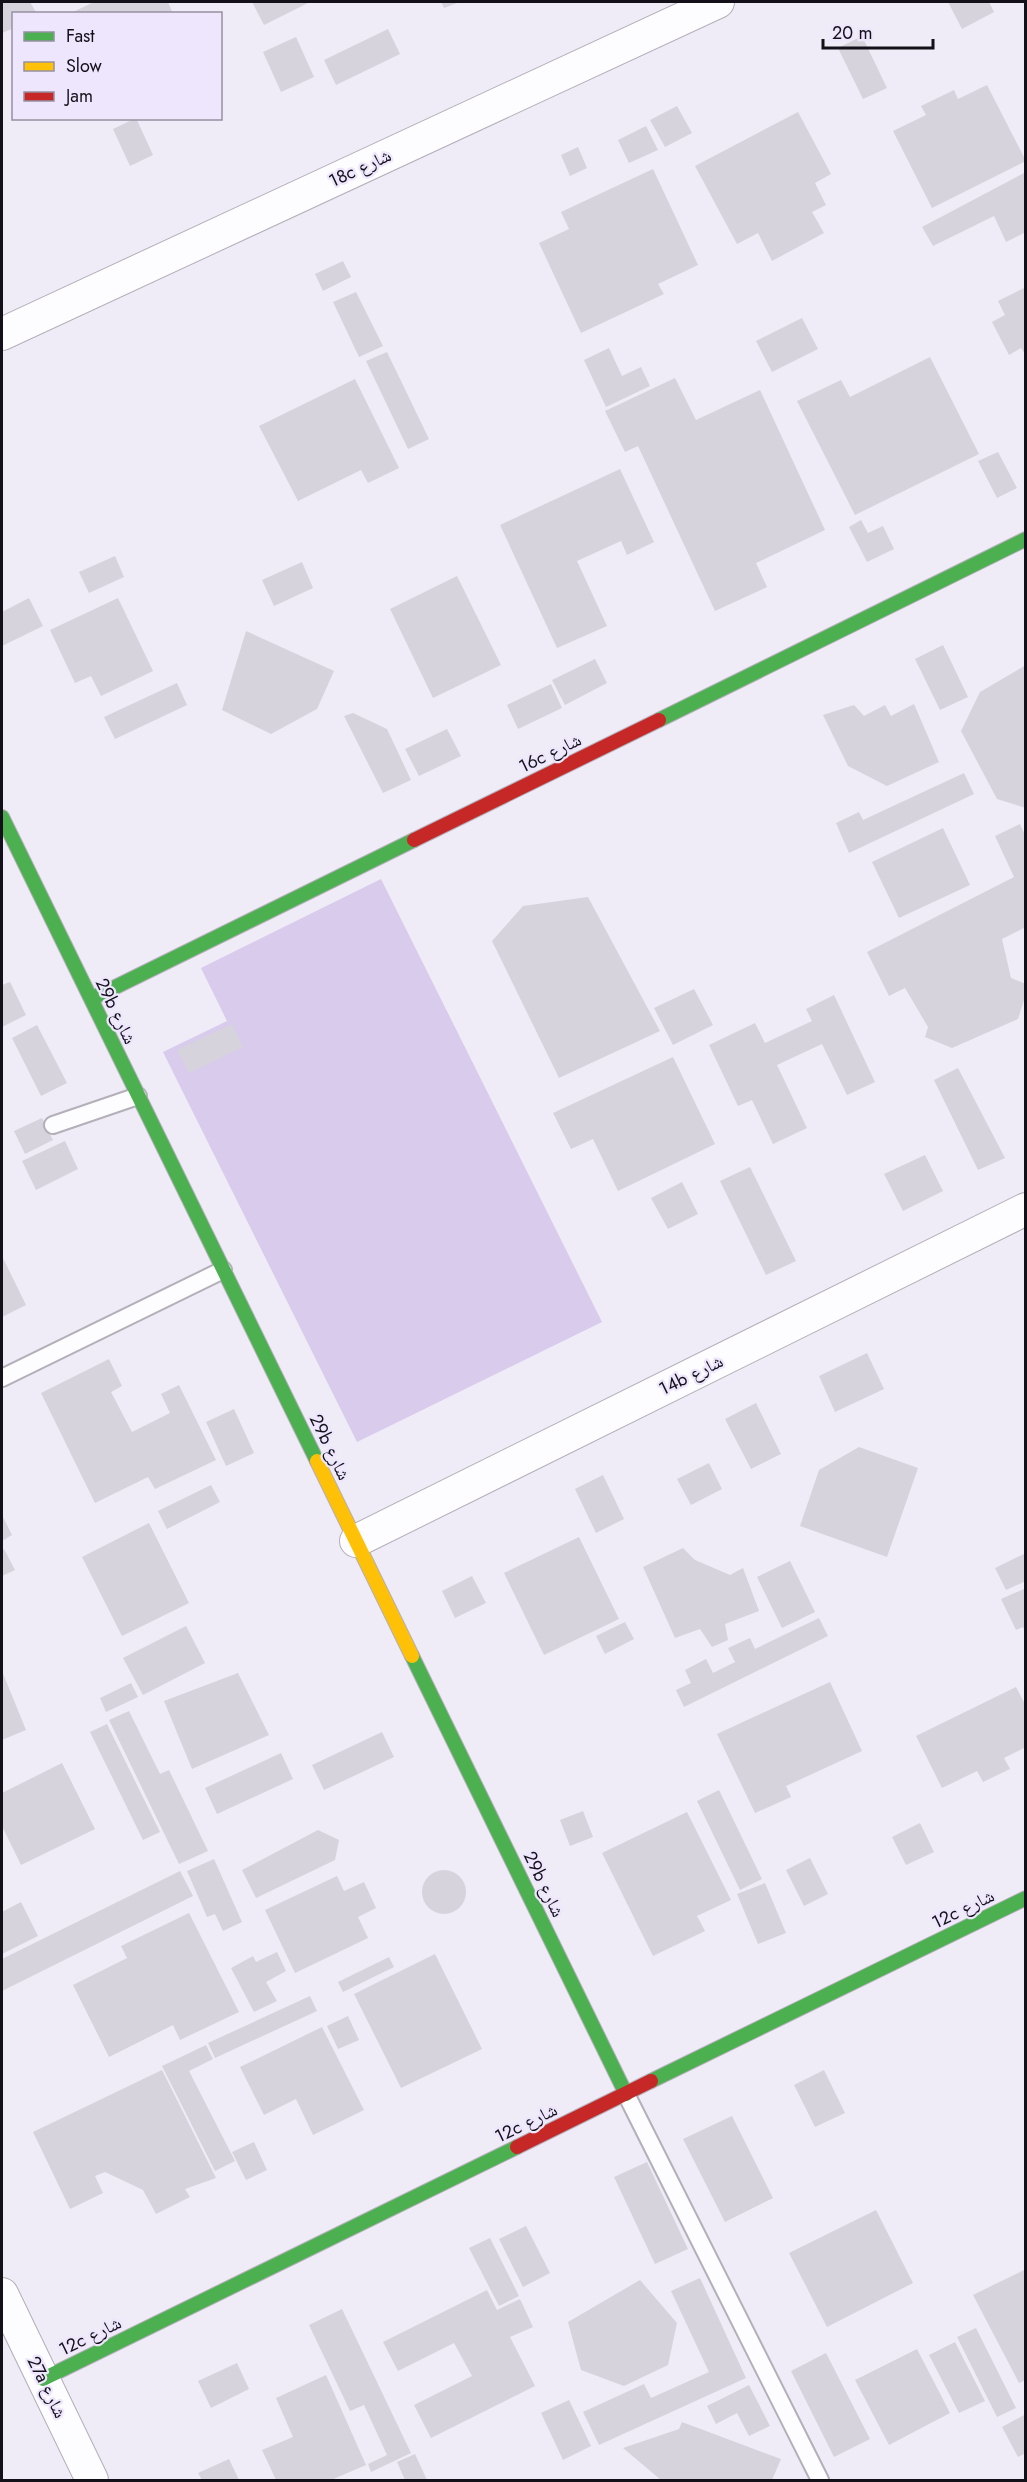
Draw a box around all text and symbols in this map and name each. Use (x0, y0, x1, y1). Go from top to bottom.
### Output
legend (12, 12, 222, 120)
scale bar (823, 12, 932, 50)
text: 20 m (832, 20, 872, 46)
text: Fast (66, 23, 95, 49)
text: Slow (66, 53, 103, 79)
text: Jam (64, 83, 93, 109)
street label: 18c شارع (325, 142, 395, 194)
street label: 16c شارع (514, 727, 586, 779)
street label: 29b شارع (89, 974, 143, 1048)
street label: 14b شارع (655, 1348, 727, 1402)
street label: 29b شارع (303, 1410, 357, 1484)
street label: 29b شارع (517, 1847, 571, 1921)
street label: 12c شارع (927, 1883, 999, 1935)
street label: 12c شارع (490, 2097, 562, 2149)
street label: 12c شارع (54, 2310, 126, 2362)
street label: 27a شارع (21, 2352, 73, 2422)

